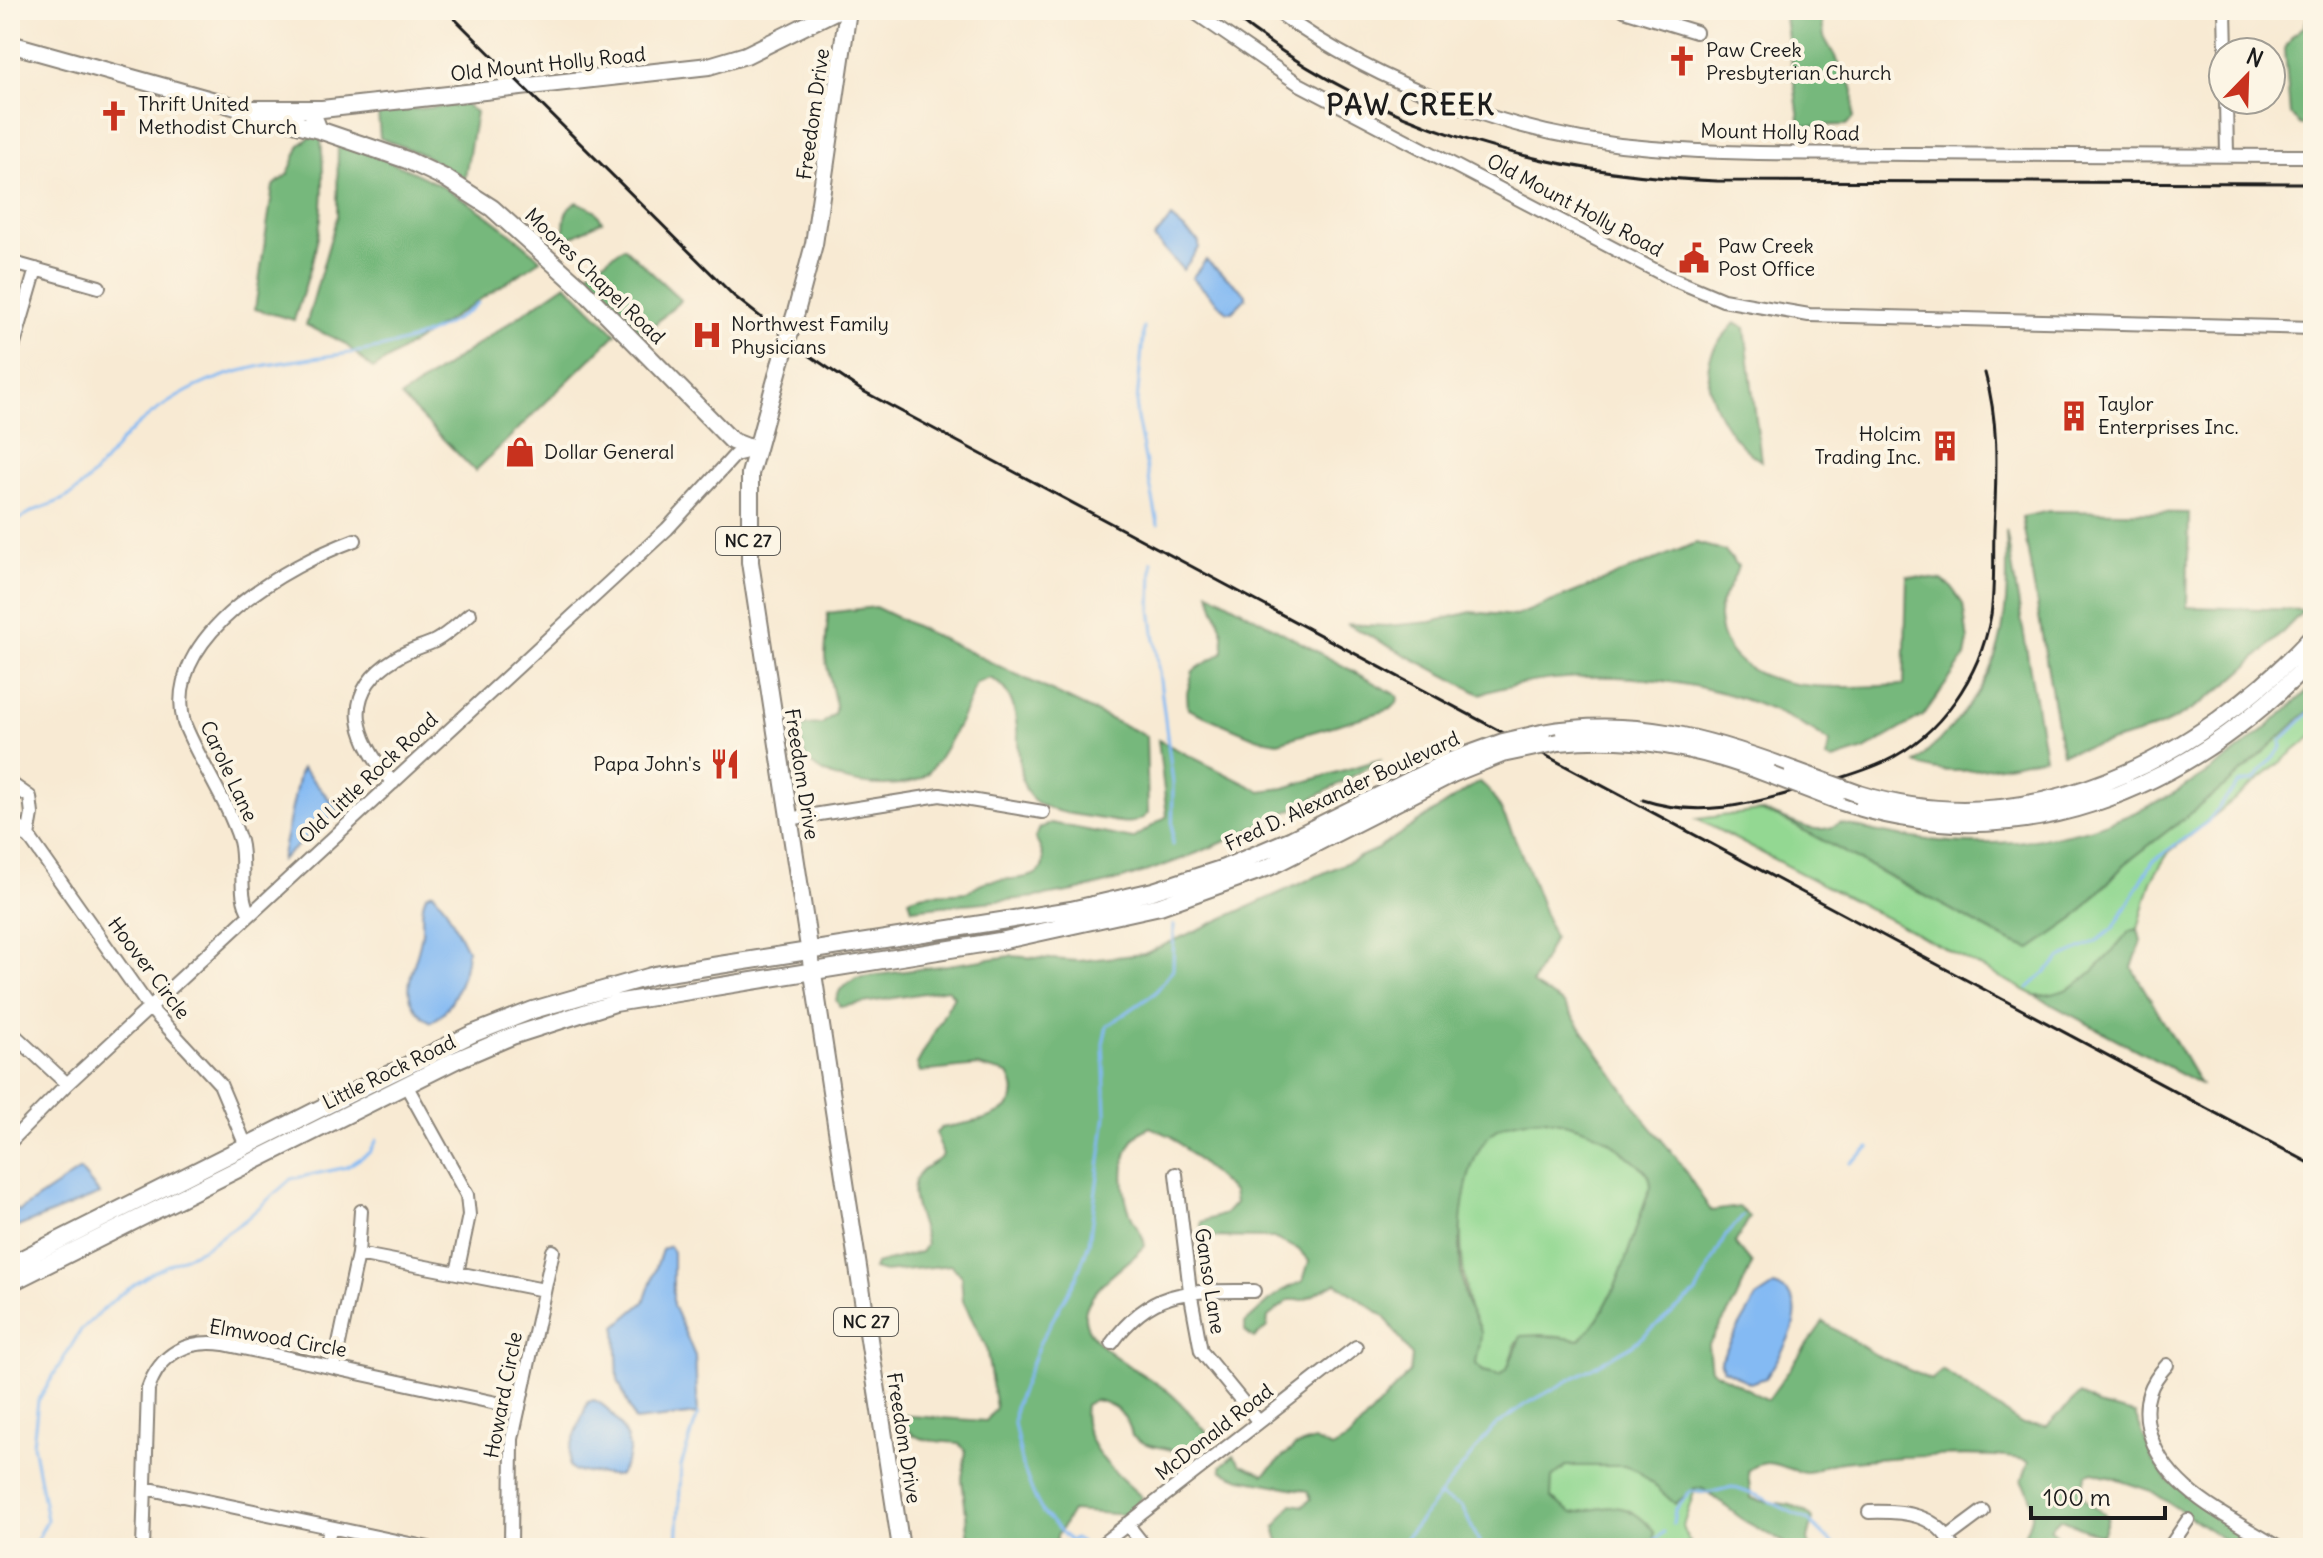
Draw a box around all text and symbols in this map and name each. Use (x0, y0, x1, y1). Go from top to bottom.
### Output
north arrow (2207, 36, 2287, 116)
place label: Paw Creek Presbyterian Church (1706, 37, 1892, 85)
street label: Old Mount Holly Road (449, 41, 647, 86)
text: N (2242, 42, 2267, 73)
church icon: Paw Creek Presbyterian Church (1665, 44, 1699, 78)
street label: Freedom Drive (791, 47, 834, 181)
district label: PAW CREEK (1326, 87, 1496, 123)
place label: Thrift United Methodist Church (138, 91, 297, 139)
church icon: Thrift United Methodist Church (97, 99, 131, 133)
street label: Mount Holly Road (1700, 118, 1860, 145)
street label: Old Mount Holly Road (1483, 148, 1668, 262)
street label: Moores Chapel Road (520, 202, 671, 349)
place label: Paw Creek Post Office (1718, 233, 1815, 281)
public building icon: Paw Creek Post Office (1677, 241, 1711, 275)
place label: Northwest Family Physicians (731, 311, 889, 359)
hospital icon: Northwest Family Physicians (690, 318, 724, 352)
place label: Taylor Enterprises Inc. (2098, 391, 2239, 439)
building icon: Taylor Enterprises Inc. (2057, 399, 2091, 433)
place label: Holcim Trading Inc. (1814, 421, 1921, 469)
building icon: Holcim Trading Inc. (1928, 429, 1962, 463)
shop icon: Dollar General (503, 435, 537, 469)
place label: Dollar General (544, 439, 674, 464)
road number: NC 27 (716, 527, 780, 555)
street label: Old Little Rock Road (293, 707, 443, 849)
street label: Freedom Drive (780, 707, 825, 841)
street label: Carole Lane (195, 716, 264, 825)
street label: Fred D. Alexander Boulevard (1220, 725, 1463, 856)
restaurant icon: Papa John's (708, 747, 742, 781)
place label: Papa John's (593, 751, 701, 776)
street label: Hoover Circle (103, 912, 196, 1024)
street label: Little Rock Road (318, 1028, 460, 1115)
street label: Ganso Lane (1190, 1226, 1231, 1336)
road number: NC 27 (834, 1308, 898, 1336)
street label: Elmwood Circle (207, 1313, 349, 1362)
street label: Howard Circle (478, 1330, 527, 1460)
street label: Freedom Drive (882, 1371, 927, 1505)
street label: McDonald Road (1150, 1378, 1278, 1485)
scale bar (2031, 1470, 2165, 1520)
text: 100 m (2043, 1482, 2111, 1512)

